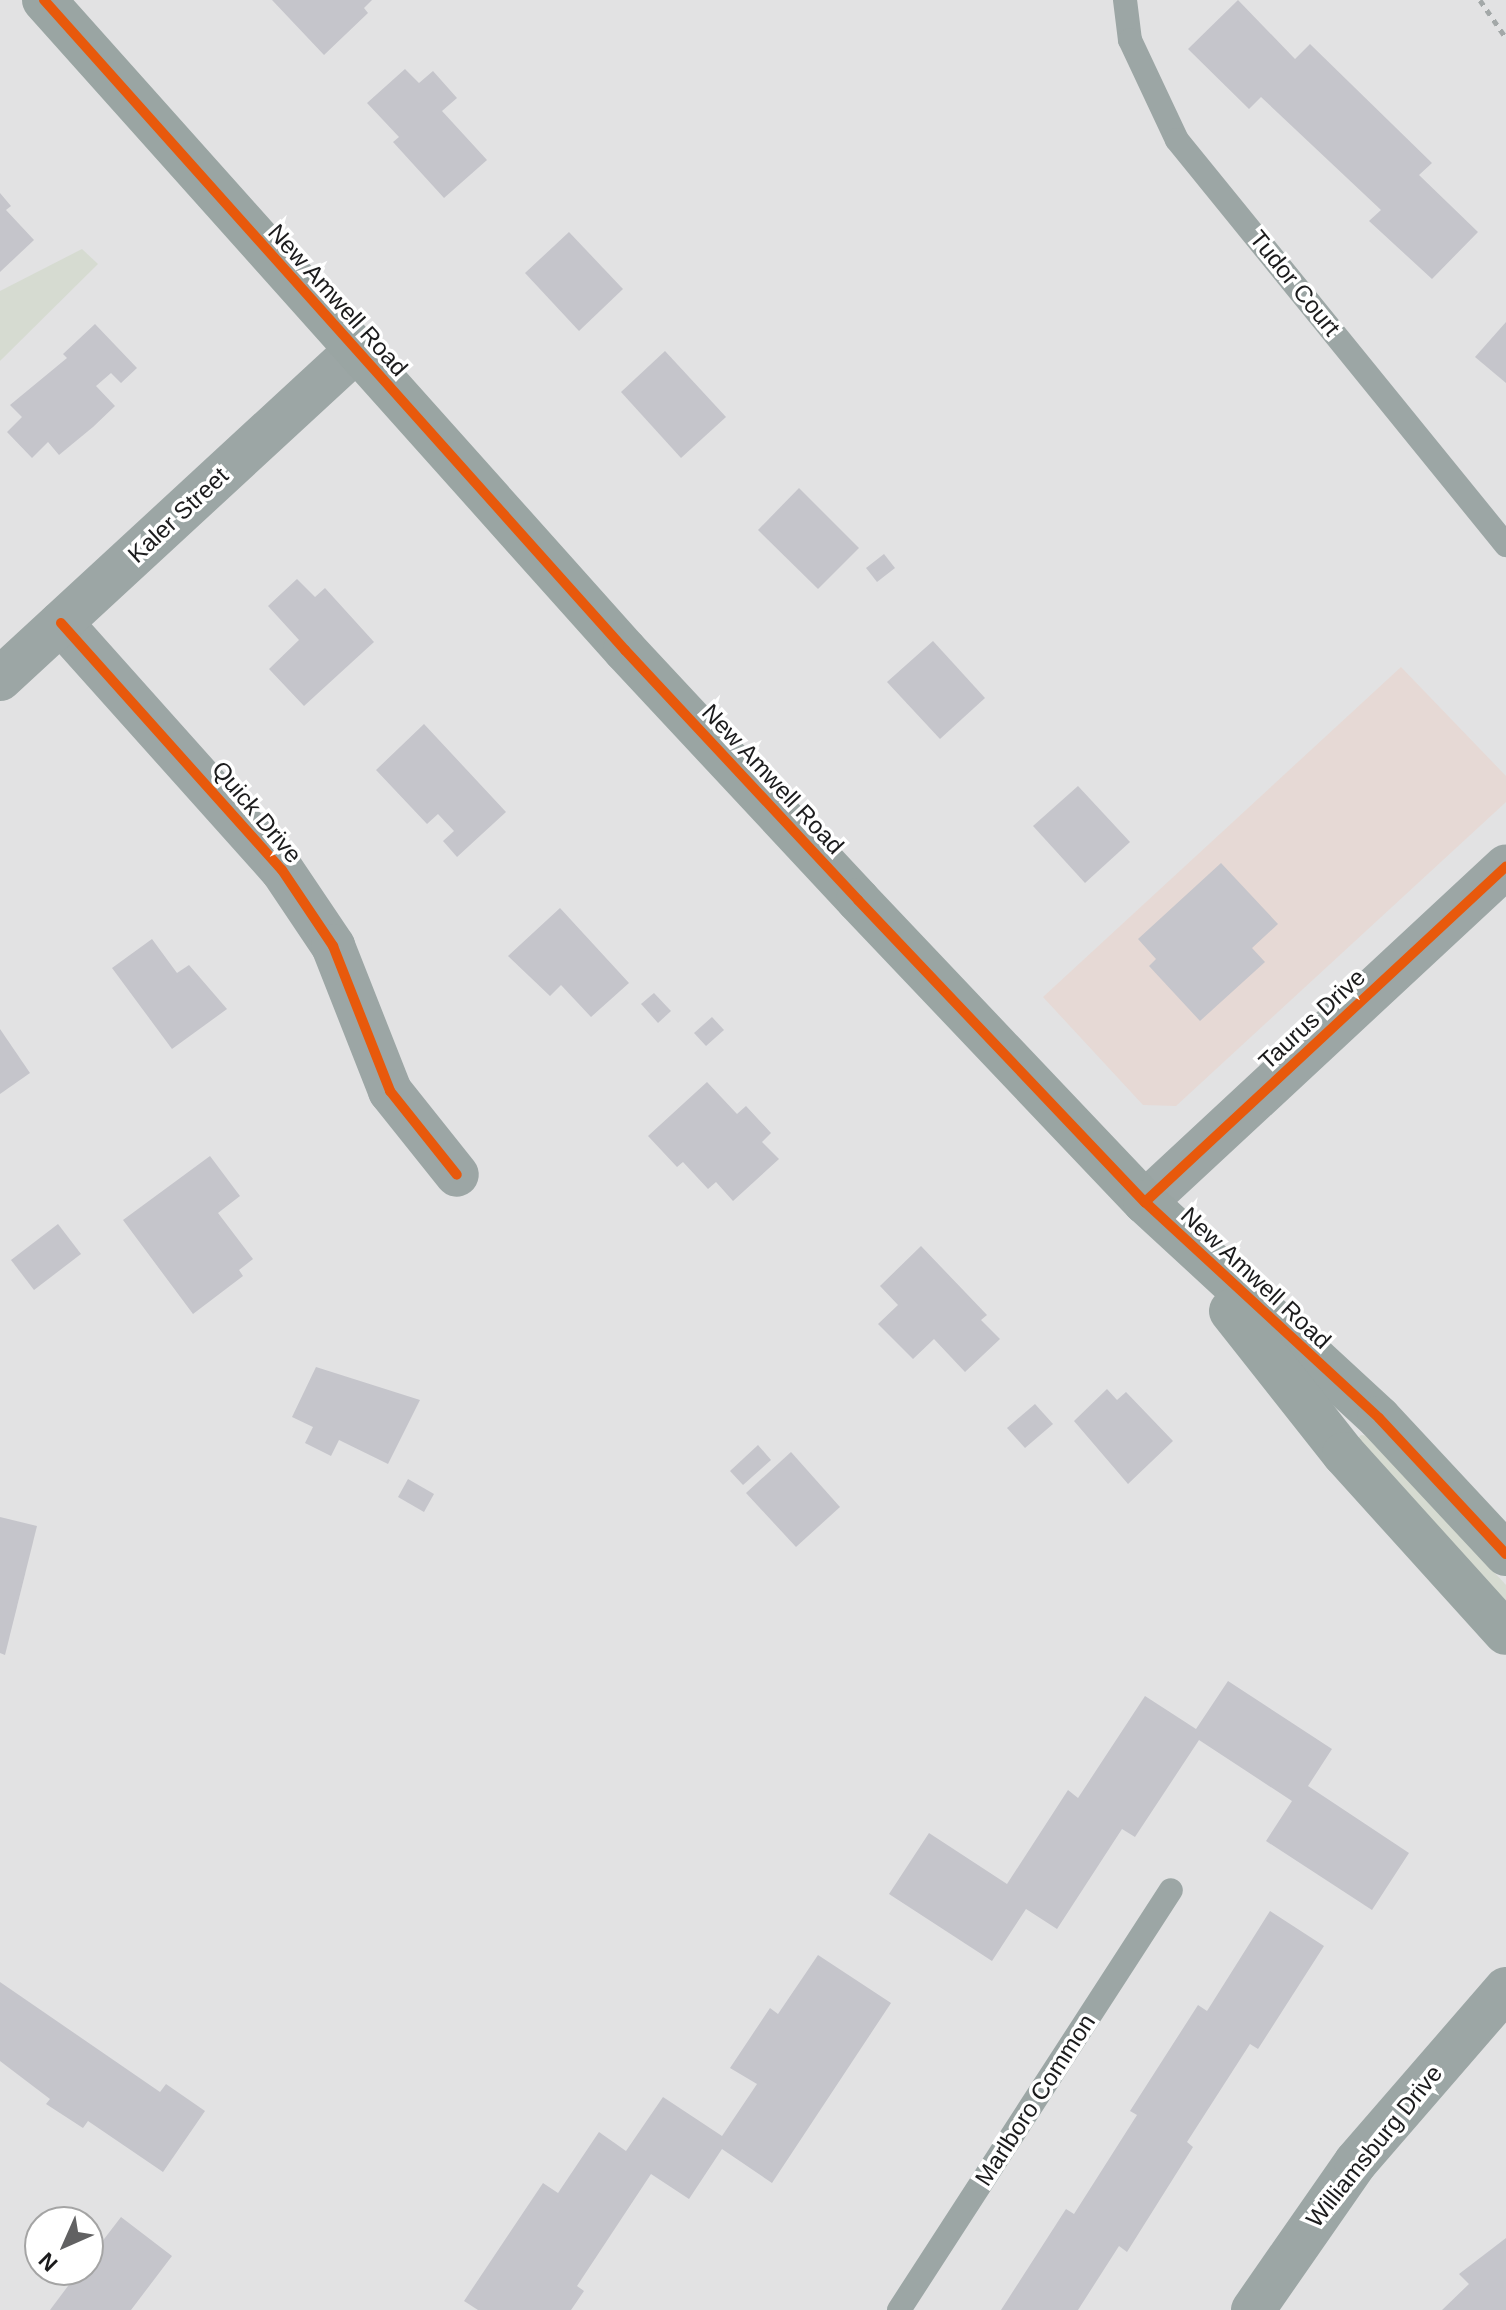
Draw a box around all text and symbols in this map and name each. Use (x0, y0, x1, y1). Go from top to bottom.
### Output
street label: New Amwell Road (262, 218, 414, 382)
street label: Tudor Court (1244, 225, 1346, 341)
street label: Kaler Street (122, 461, 234, 569)
street label: New Amwell Road (696, 697, 850, 861)
street label: Quick Drive (206, 755, 308, 869)
street label: Taurus Drive (1253, 963, 1371, 1075)
street label: New Amwell Road (1174, 1201, 1338, 1355)
street label: Marlboro Common (969, 2009, 1101, 2191)
street label: Williamsburg Drive (1300, 2059, 1448, 2233)
north arrow (24, 2206, 104, 2286)
text: N (34, 2247, 63, 2276)

